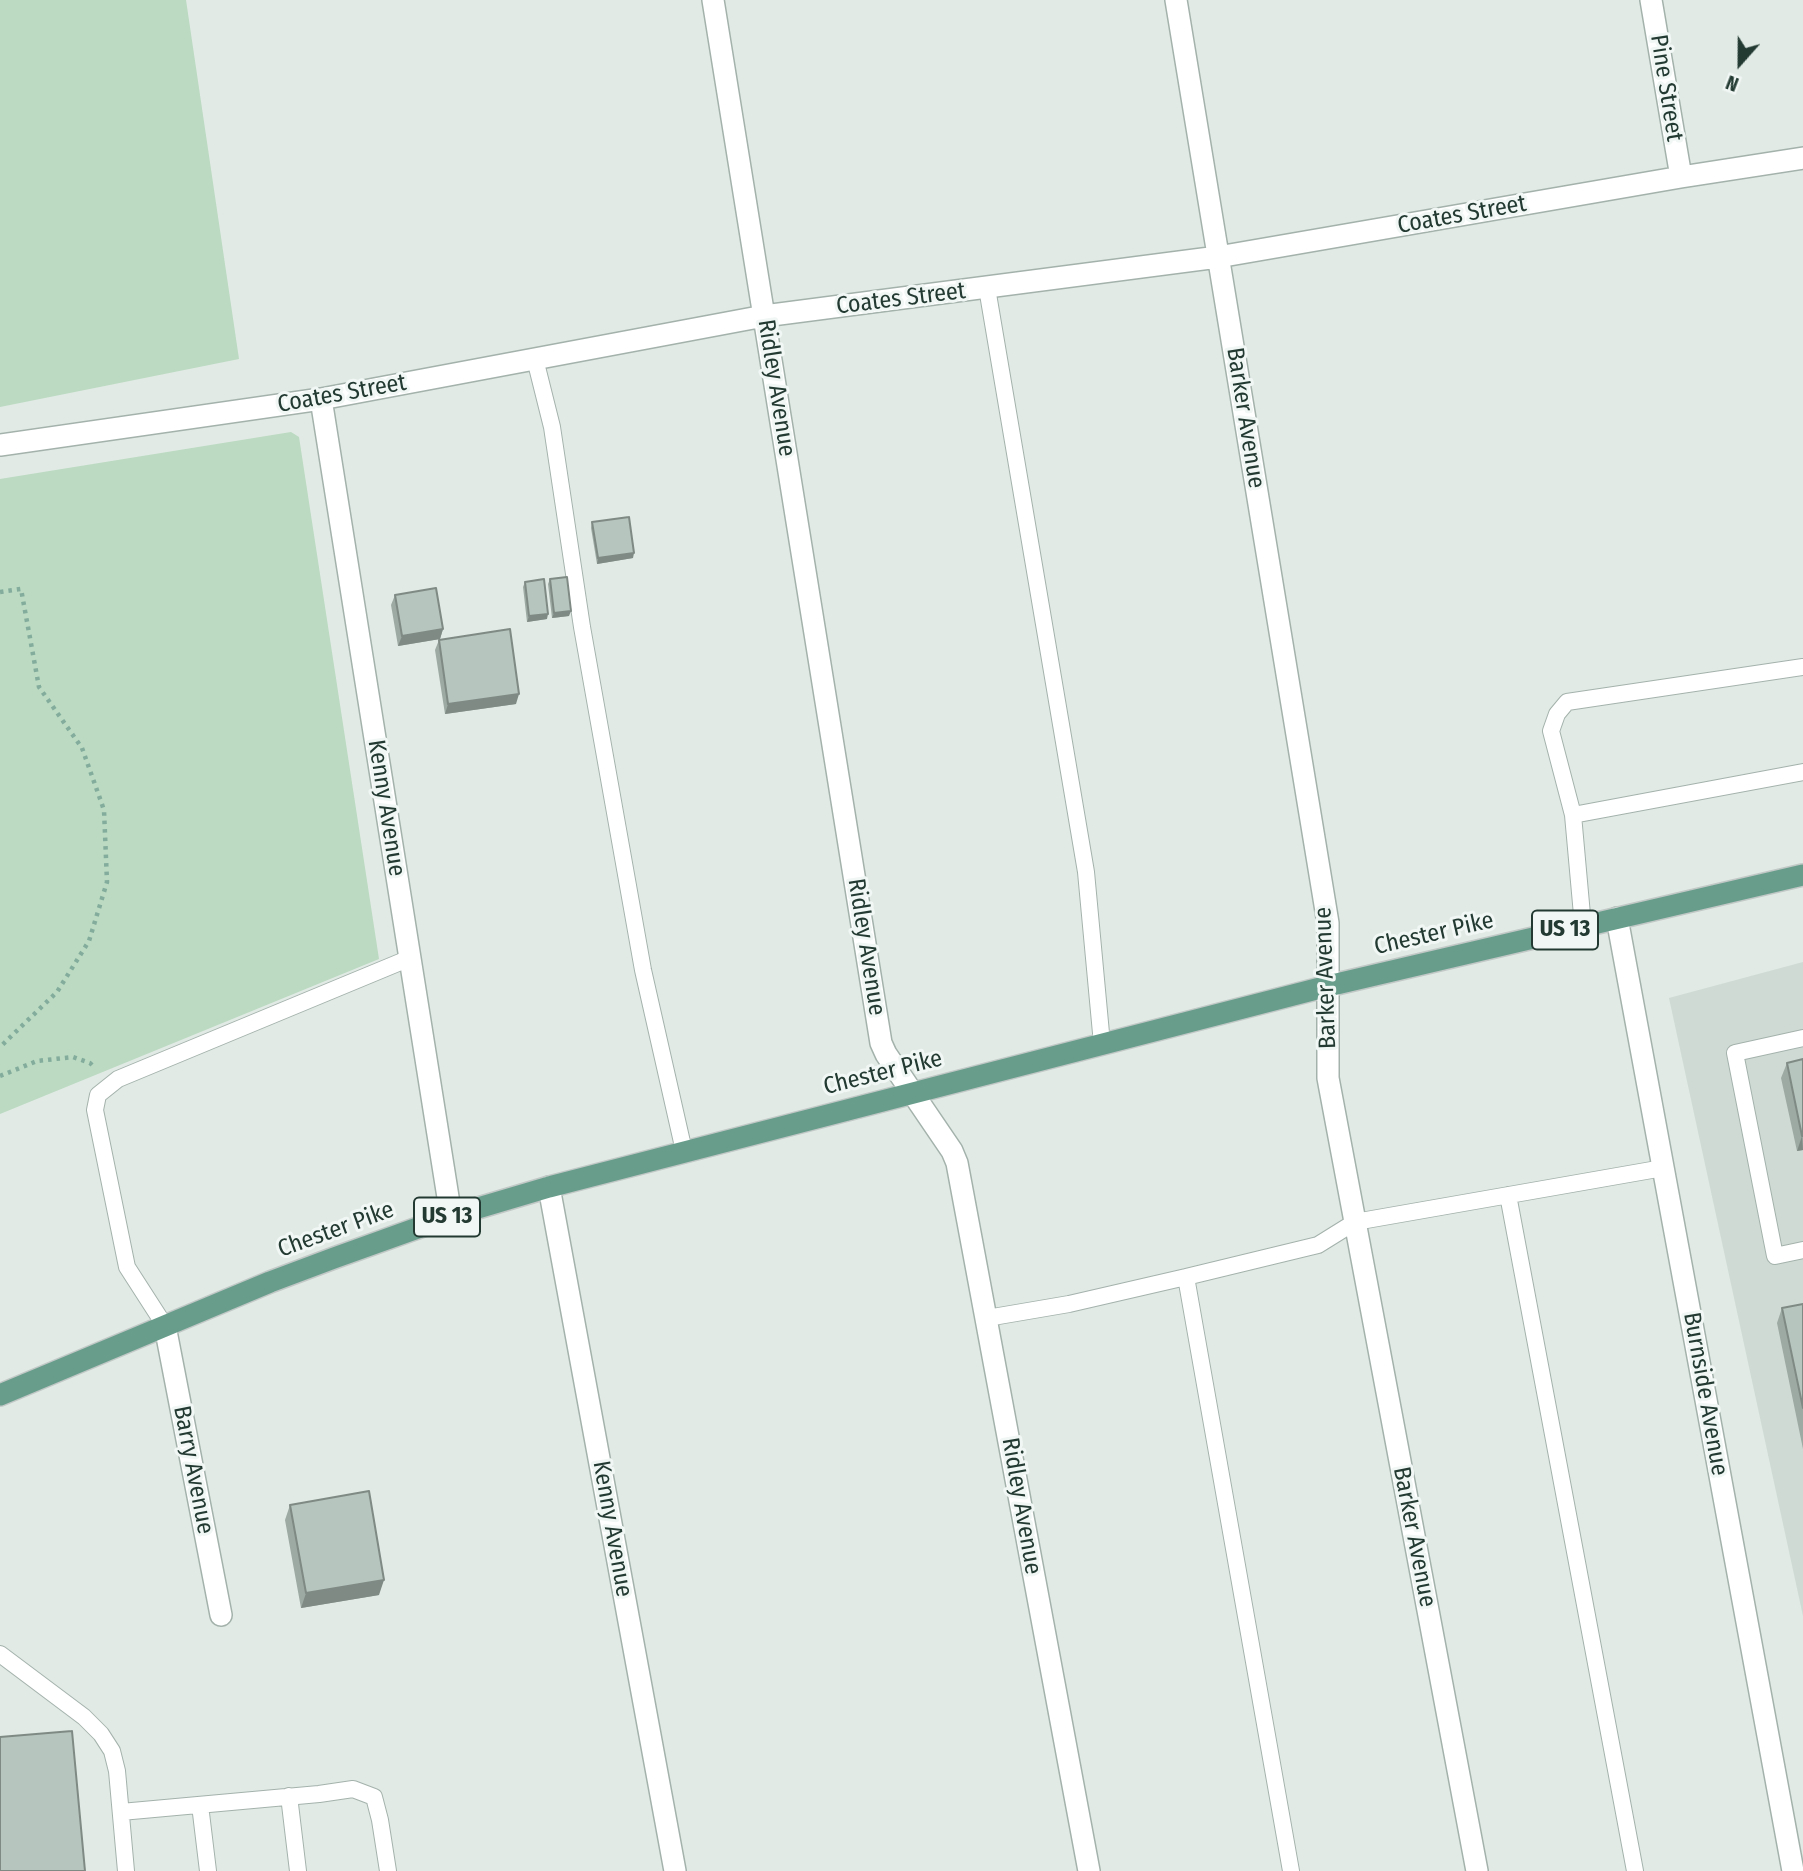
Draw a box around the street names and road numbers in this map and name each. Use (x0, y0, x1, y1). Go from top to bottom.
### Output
street label: Pine Street (1643, 33, 1689, 143)
street label: Coates Street (1395, 190, 1529, 240)
street label: Coates Street (835, 277, 967, 321)
street label: Ridley Avenue (751, 317, 801, 459)
street label: Barker Avenue (1220, 346, 1270, 490)
street label: Coates Street (275, 369, 409, 419)
street label: Kenny Avenue (361, 738, 411, 878)
street label: Ridley Avenue (841, 876, 891, 1018)
street label: Barker Avenue (1309, 906, 1343, 1050)
street label: Chester Pike (1372, 906, 1496, 962)
road number: US 13 (1532, 911, 1598, 950)
street label: Chester Pike (821, 1044, 945, 1102)
street label: Chester Pike (274, 1196, 398, 1264)
road number: US 13 (414, 1198, 480, 1236)
street label: Burnside Avenue (1676, 1310, 1734, 1478)
street label: Barry Avenue (166, 1403, 220, 1537)
street label: Ridley Avenue (995, 1435, 1047, 1577)
street label: Kenny Avenue (586, 1459, 638, 1599)
street label: Barker Avenue (1386, 1464, 1442, 1610)

